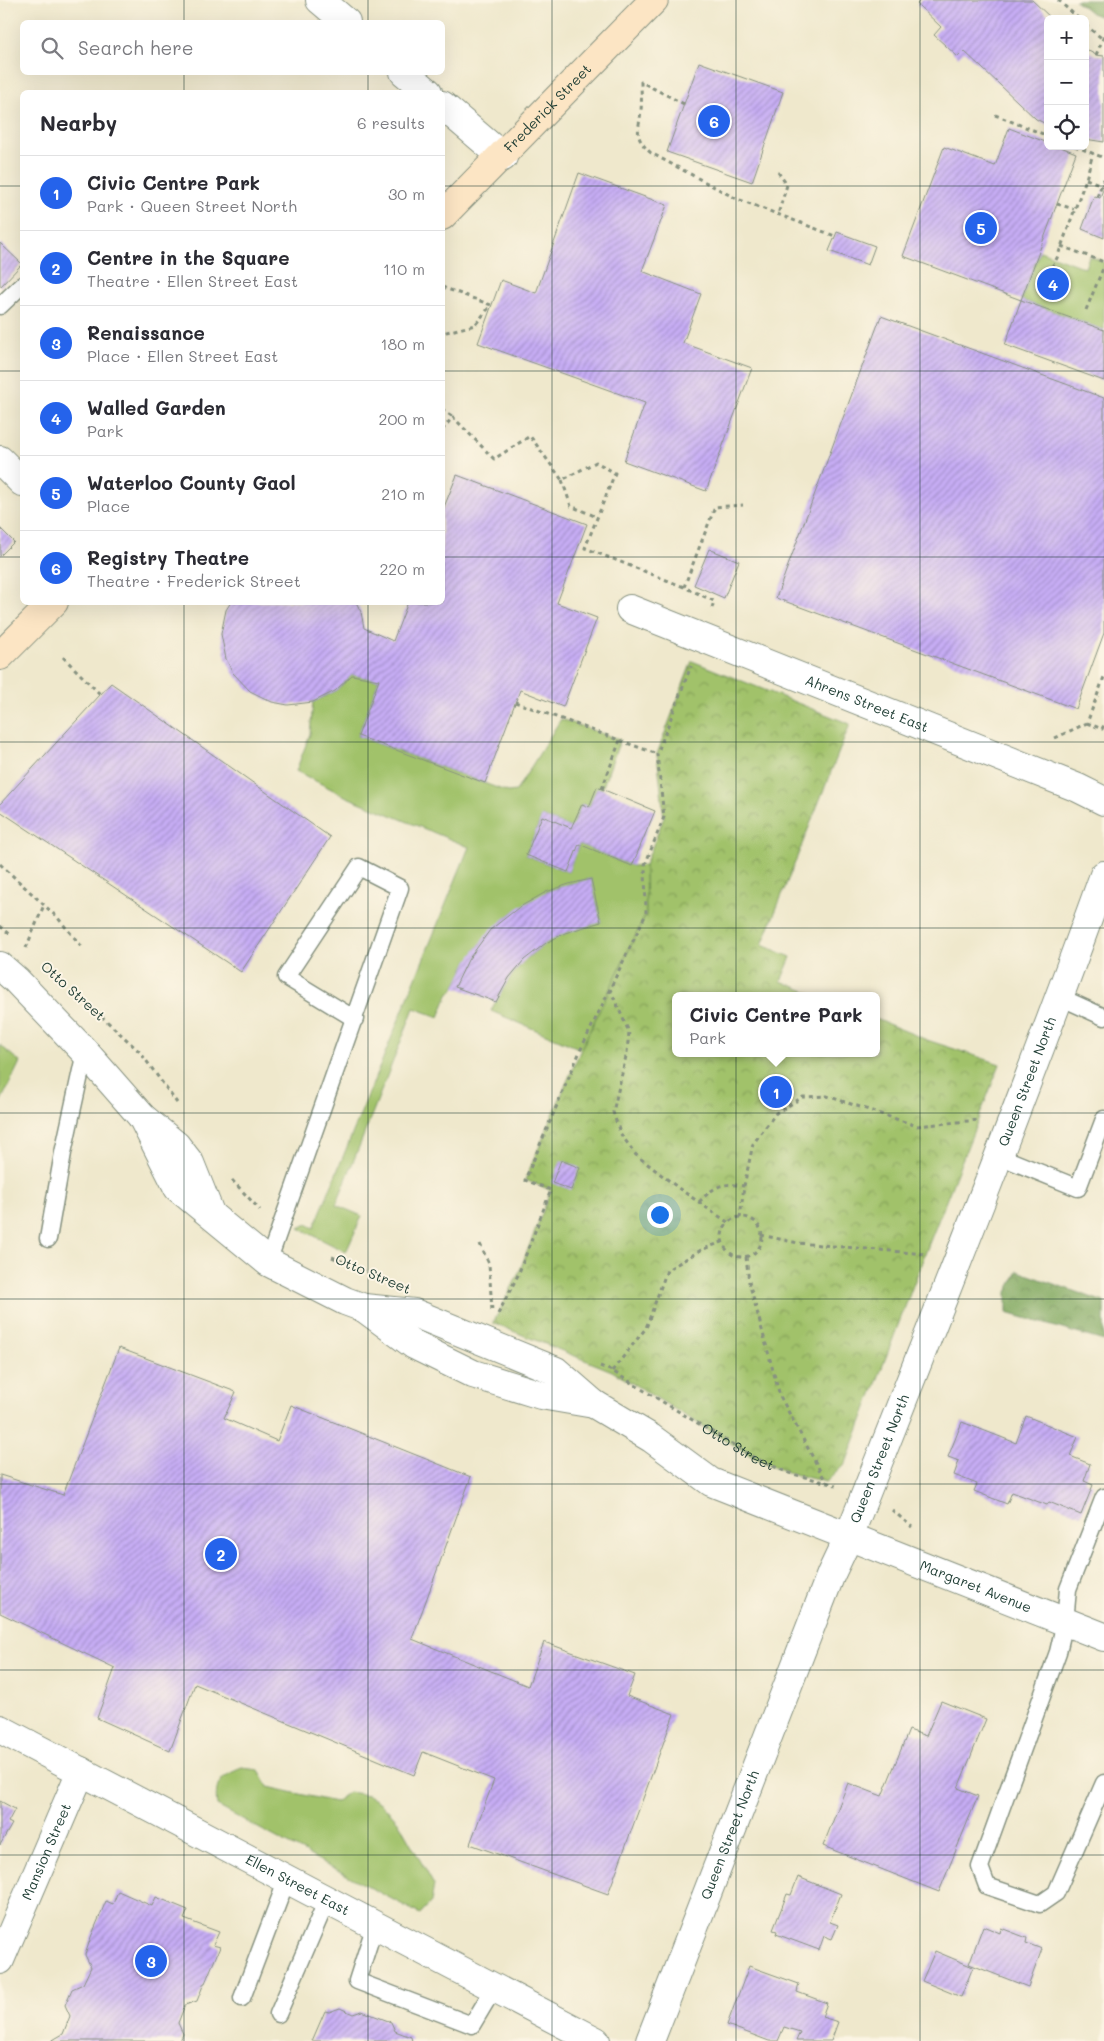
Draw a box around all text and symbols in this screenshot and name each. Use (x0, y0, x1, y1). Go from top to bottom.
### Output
map controls (1044, 15, 1089, 150)
button: + (1044, 15, 1089, 60)
search box (20, 20, 445, 75)
icon: search (38, 34, 66, 62)
text: Search here (78, 35, 194, 60)
street label: Frederick Street (500, 59, 595, 156)
button: − (1044, 60, 1089, 105)
pin: 6 (698, 102, 730, 140)
button: locate (1044, 105, 1089, 150)
text: Nearby (40, 109, 117, 136)
text: 6 results (357, 112, 425, 133)
text: Civic Centre Park (87, 170, 260, 195)
text: 1 (52, 183, 60, 204)
text: 30 m (388, 183, 425, 204)
text: Park · Queen Street North (87, 195, 297, 216)
pin: 5 (965, 209, 997, 247)
text: Centre in the Square (87, 245, 290, 270)
text: 2 (52, 258, 60, 279)
text: 110 m (383, 258, 425, 279)
pin: 4 (1037, 265, 1069, 303)
text: Theatre · Ellen Street East (87, 270, 298, 291)
text: Renaissance (87, 320, 205, 345)
text: 3 (51, 333, 61, 354)
text: 180 m (380, 333, 425, 354)
text: Place · Ellen Street East (87, 345, 278, 366)
text: Walled Garden (87, 395, 226, 420)
text: 4 (51, 408, 61, 429)
text: 200 m (378, 408, 425, 429)
text: Park (87, 420, 123, 441)
text: Waterloo County Gaol (87, 470, 296, 495)
text: 5 (51, 483, 61, 504)
text: 210 m (381, 483, 425, 504)
text: Place (87, 495, 130, 516)
text: Registry Theatre (87, 545, 249, 570)
text: 6 (51, 558, 61, 579)
text: 220 m (379, 558, 425, 579)
text: Theatre · Frederick Street (87, 570, 301, 591)
street label: Ahrens Street East (803, 670, 931, 736)
street label: Otto Street (37, 957, 110, 1025)
popup (672, 992, 880, 1057)
text: Civic Centre Park (689, 1002, 863, 1027)
street label: Queen Street North (993, 1014, 1060, 1149)
text: Park (689, 1027, 726, 1048)
pin: 1 (760, 1073, 792, 1111)
your location (647, 1202, 673, 1228)
street label: Otto Street (332, 1249, 414, 1298)
street label: Queen Street North (845, 1391, 913, 1526)
street label: Otto Street (698, 1418, 777, 1474)
pin: 2 (205, 1535, 237, 1573)
street label: Margaret Avenue (917, 1555, 1035, 1617)
street label: Queen Street North (696, 1767, 763, 1902)
street label: Mansion Street (17, 1800, 75, 1903)
street label: Ellen Street East (243, 1849, 353, 1919)
pin: 3 (135, 1942, 167, 1980)

